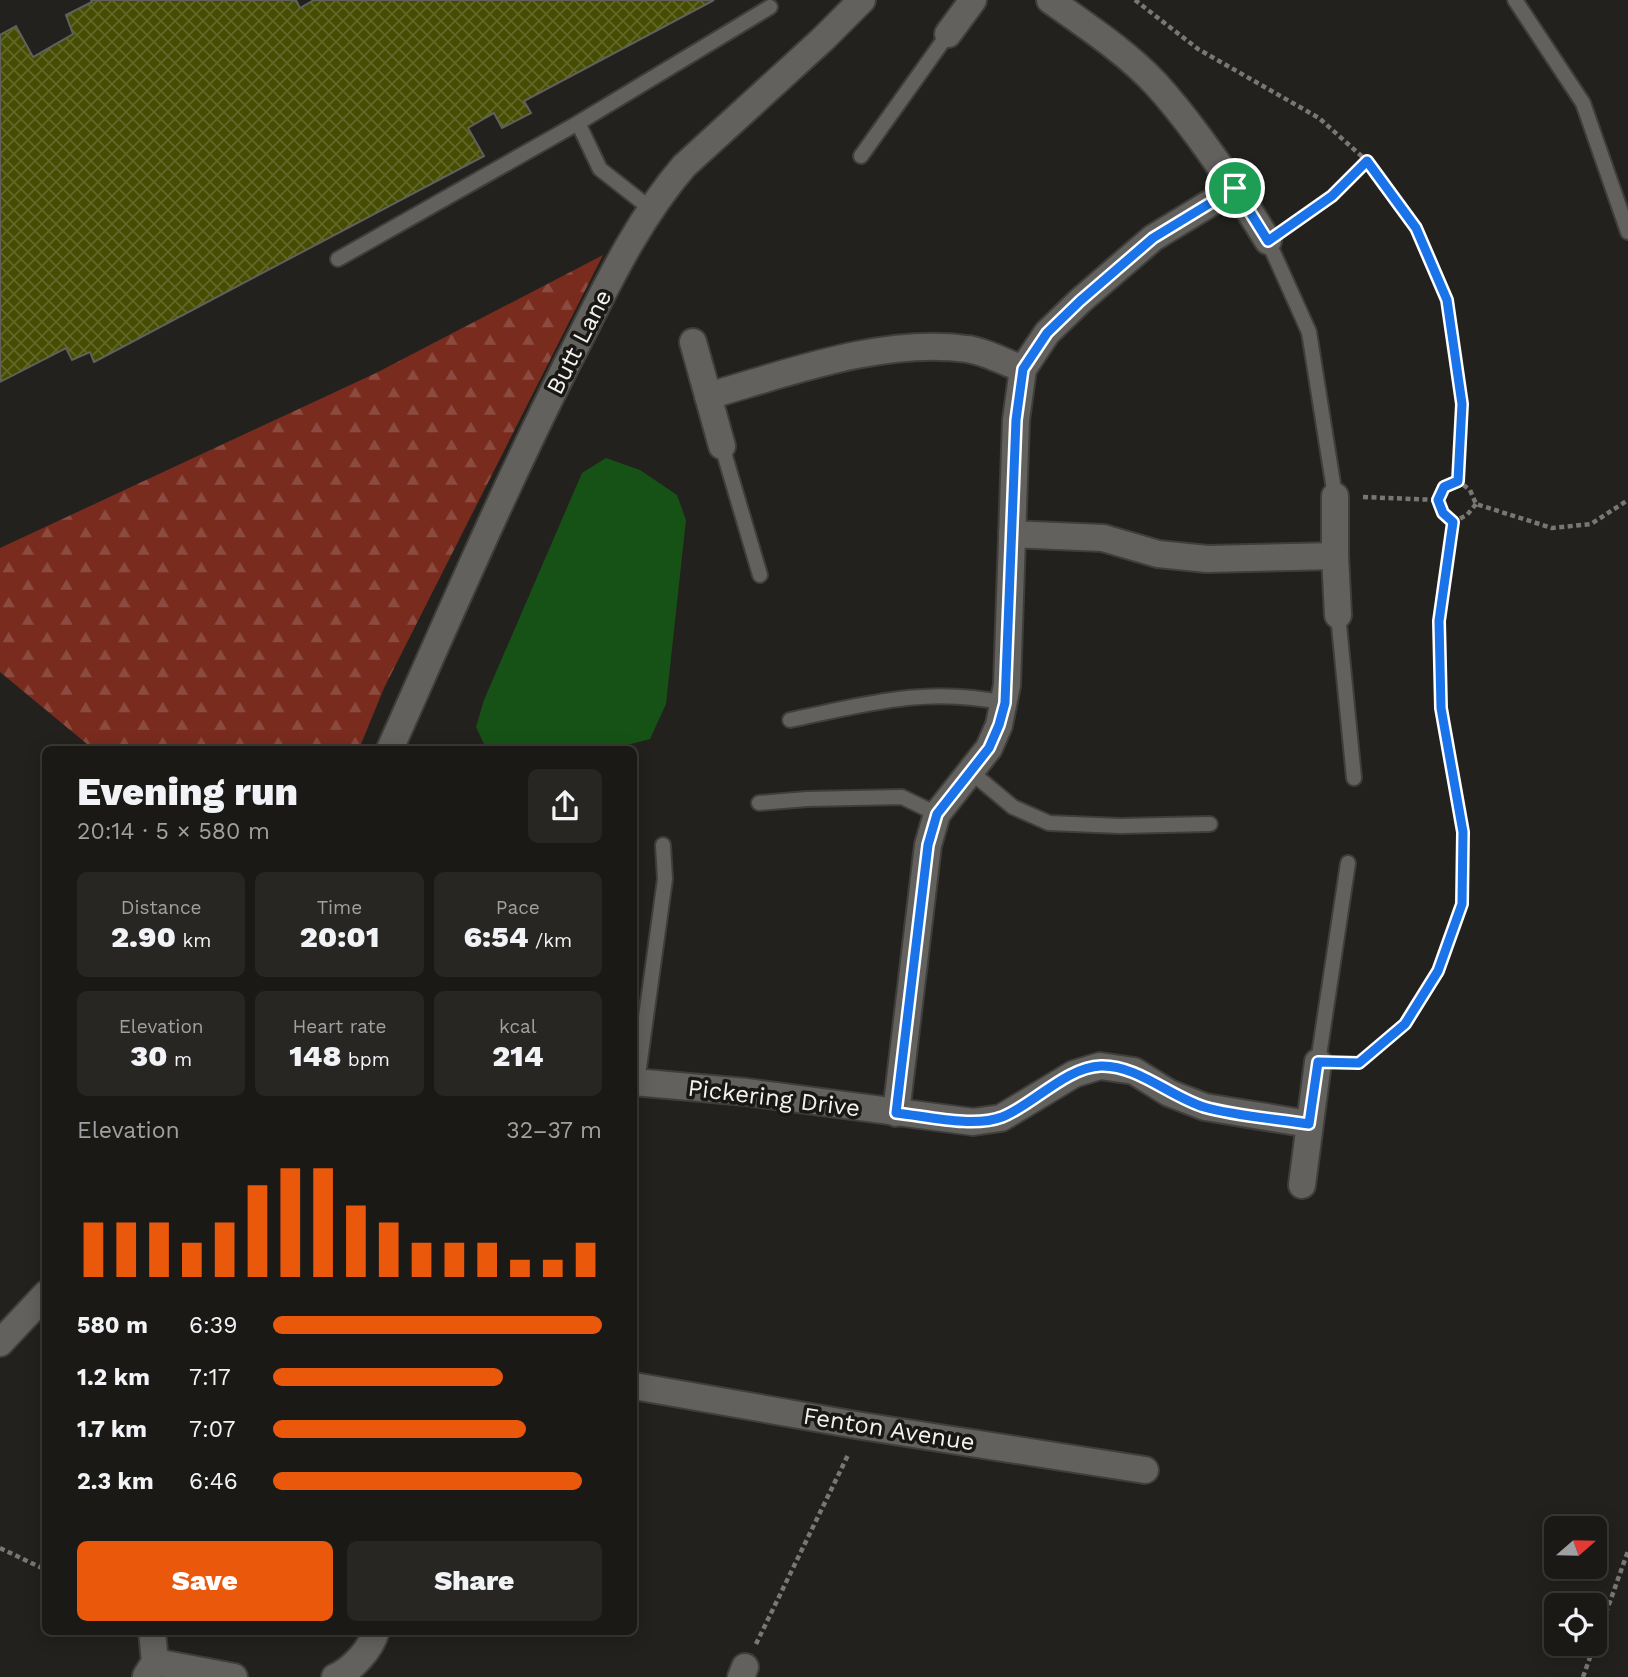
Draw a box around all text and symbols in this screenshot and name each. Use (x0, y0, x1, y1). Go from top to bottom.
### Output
pin (1205, 158, 1265, 218)
icon: arrive (1216, 169, 1254, 207)
street label: Butt Lane (541, 285, 617, 399)
button: share (528, 769, 602, 843)
text: Evening run (77, 770, 298, 814)
text: 20:14 · 5 × 580 m (77, 818, 270, 845)
text: Distance (121, 896, 202, 919)
text: Time (317, 896, 362, 919)
text: Pace (496, 896, 540, 919)
text: 2.90 (111, 919, 176, 954)
text: 20:01 (300, 919, 379, 954)
text: 6:54 (464, 919, 528, 954)
text: km (176, 929, 211, 952)
text: /km (528, 929, 572, 952)
text: Elevation (119, 1015, 204, 1038)
text: Heart rate (293, 1015, 386, 1038)
text: kcal (499, 1015, 537, 1038)
text: 30 (130, 1038, 168, 1073)
text: 148 (289, 1038, 341, 1073)
text: 214 (492, 1038, 543, 1073)
text: m (168, 1048, 192, 1071)
text: bpm (341, 1048, 390, 1071)
street label: Pickering Drive (686, 1074, 862, 1122)
text: Elevation (77, 1117, 180, 1144)
text: 32–37 m (506, 1117, 602, 1144)
text: 580 m (77, 1312, 148, 1339)
text: 6:39 (189, 1312, 237, 1339)
text: 1.2 km (77, 1364, 150, 1391)
text: 7:17 (189, 1364, 231, 1391)
street label: Fenton Avenue (801, 1402, 977, 1456)
text: 1.7 km (77, 1416, 147, 1443)
text: 7:07 (189, 1416, 235, 1443)
text: 2.3 km (77, 1468, 154, 1495)
text: 6:46 (189, 1468, 238, 1495)
north arrow (1544, 1516, 1606, 1578)
map controls (1544, 1516, 1607, 1656)
button: Save (77, 1541, 333, 1621)
button: Share (347, 1541, 602, 1621)
button: locate (1544, 1593, 1607, 1656)

